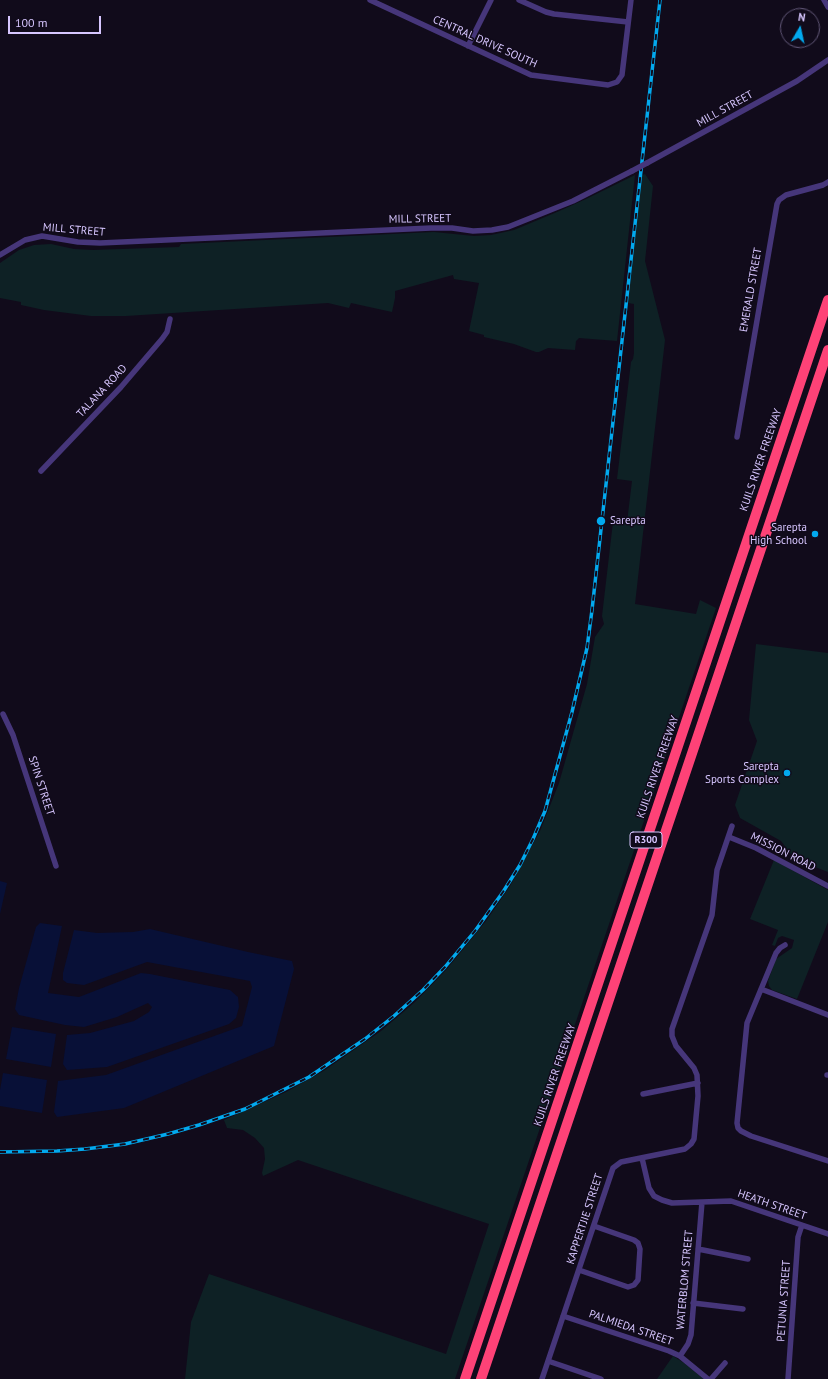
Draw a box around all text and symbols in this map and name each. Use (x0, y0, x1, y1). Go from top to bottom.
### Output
scale bar (10, 8, 103, 34)
north arrow (780, 8, 820, 48)
text: N (797, 10, 806, 25)
street label: CENTRAL DRIVE SOUTH (431, 13, 539, 71)
text: 100 m (15, 15, 48, 30)
street label: MILL STREET (694, 88, 756, 130)
street label: MILL STREET (389, 212, 451, 226)
street label: MILL STREET (42, 221, 106, 239)
street label: EMERALD STREET (737, 247, 765, 333)
street label: TALANA ROAD (74, 362, 130, 420)
street label: KUILS RIVER FREEWAY (737, 407, 785, 513)
place label: Sarepta (610, 514, 646, 528)
marker: Sarepta (595, 515, 607, 527)
place label: Sarepta High School (750, 521, 807, 547)
marker: Sarepta High School (810, 529, 820, 539)
street label: KUILS RIVER FREEWAY (634, 714, 682, 820)
street label: SPIN STREET (25, 755, 57, 817)
place label: Sarepta Sports Complex (705, 760, 779, 786)
marker: Sarepta Sports Complex (782, 768, 792, 778)
street label: MISSION ROAD (748, 830, 818, 874)
road number: R300 (630, 832, 662, 848)
street label: KUILS RIVER FREEWAY (531, 1022, 579, 1128)
street label: KAPPERTJIE STREET (564, 1172, 606, 1266)
street label: HEATH STREET (736, 1187, 808, 1223)
street label: WATERBLOM STREET (674, 1230, 696, 1330)
street label: PETUNIA STREET (775, 1260, 793, 1342)
street label: PALMIEDA STREET (587, 1307, 675, 1349)

